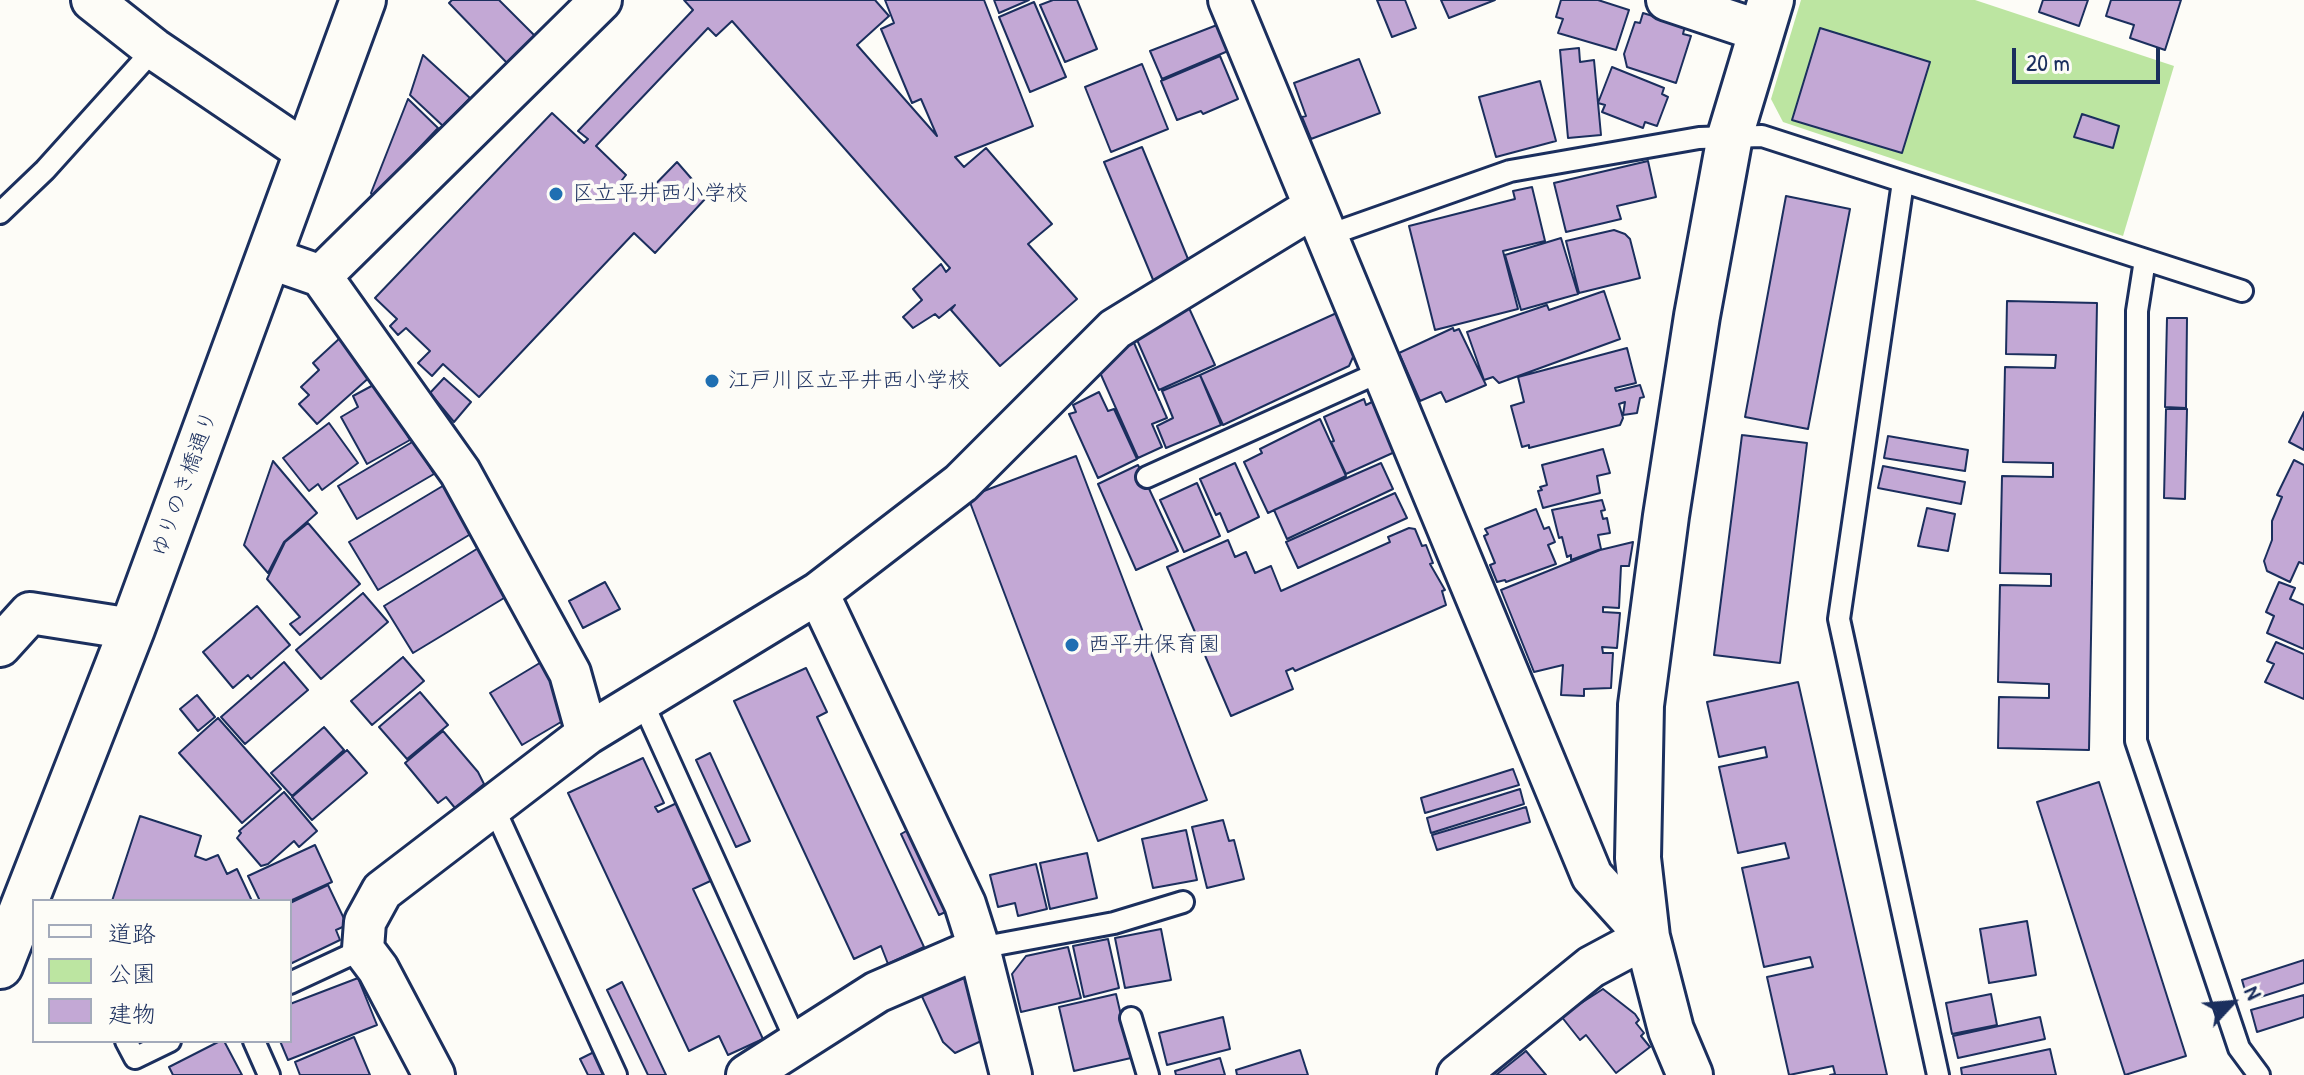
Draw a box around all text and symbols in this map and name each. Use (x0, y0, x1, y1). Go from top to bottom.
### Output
scale bar (2016, 32, 2164, 82)
text: 20 m (2026, 46, 2070, 78)
place label: 区立平井西小学校 (572, 181, 748, 207)
marker: 区立平井西小学校 (547, 185, 565, 203)
place label: 江戸川区立平井西小学校 (728, 368, 970, 394)
marker: 江戸川区立平井西小学校 (703, 372, 721, 390)
street label: ゆりのき橋通り (146, 407, 224, 561)
place label: 西平井保育園 (1088, 632, 1220, 658)
marker: 西平井保育園 (1063, 636, 1081, 654)
legend (32, 899, 292, 1043)
text: 道路 (108, 917, 156, 949)
text: 公園 (108, 957, 156, 989)
north arrow (2192, 963, 2272, 1043)
text: N (2238, 981, 2270, 1004)
text: 建物 (108, 997, 156, 1029)

